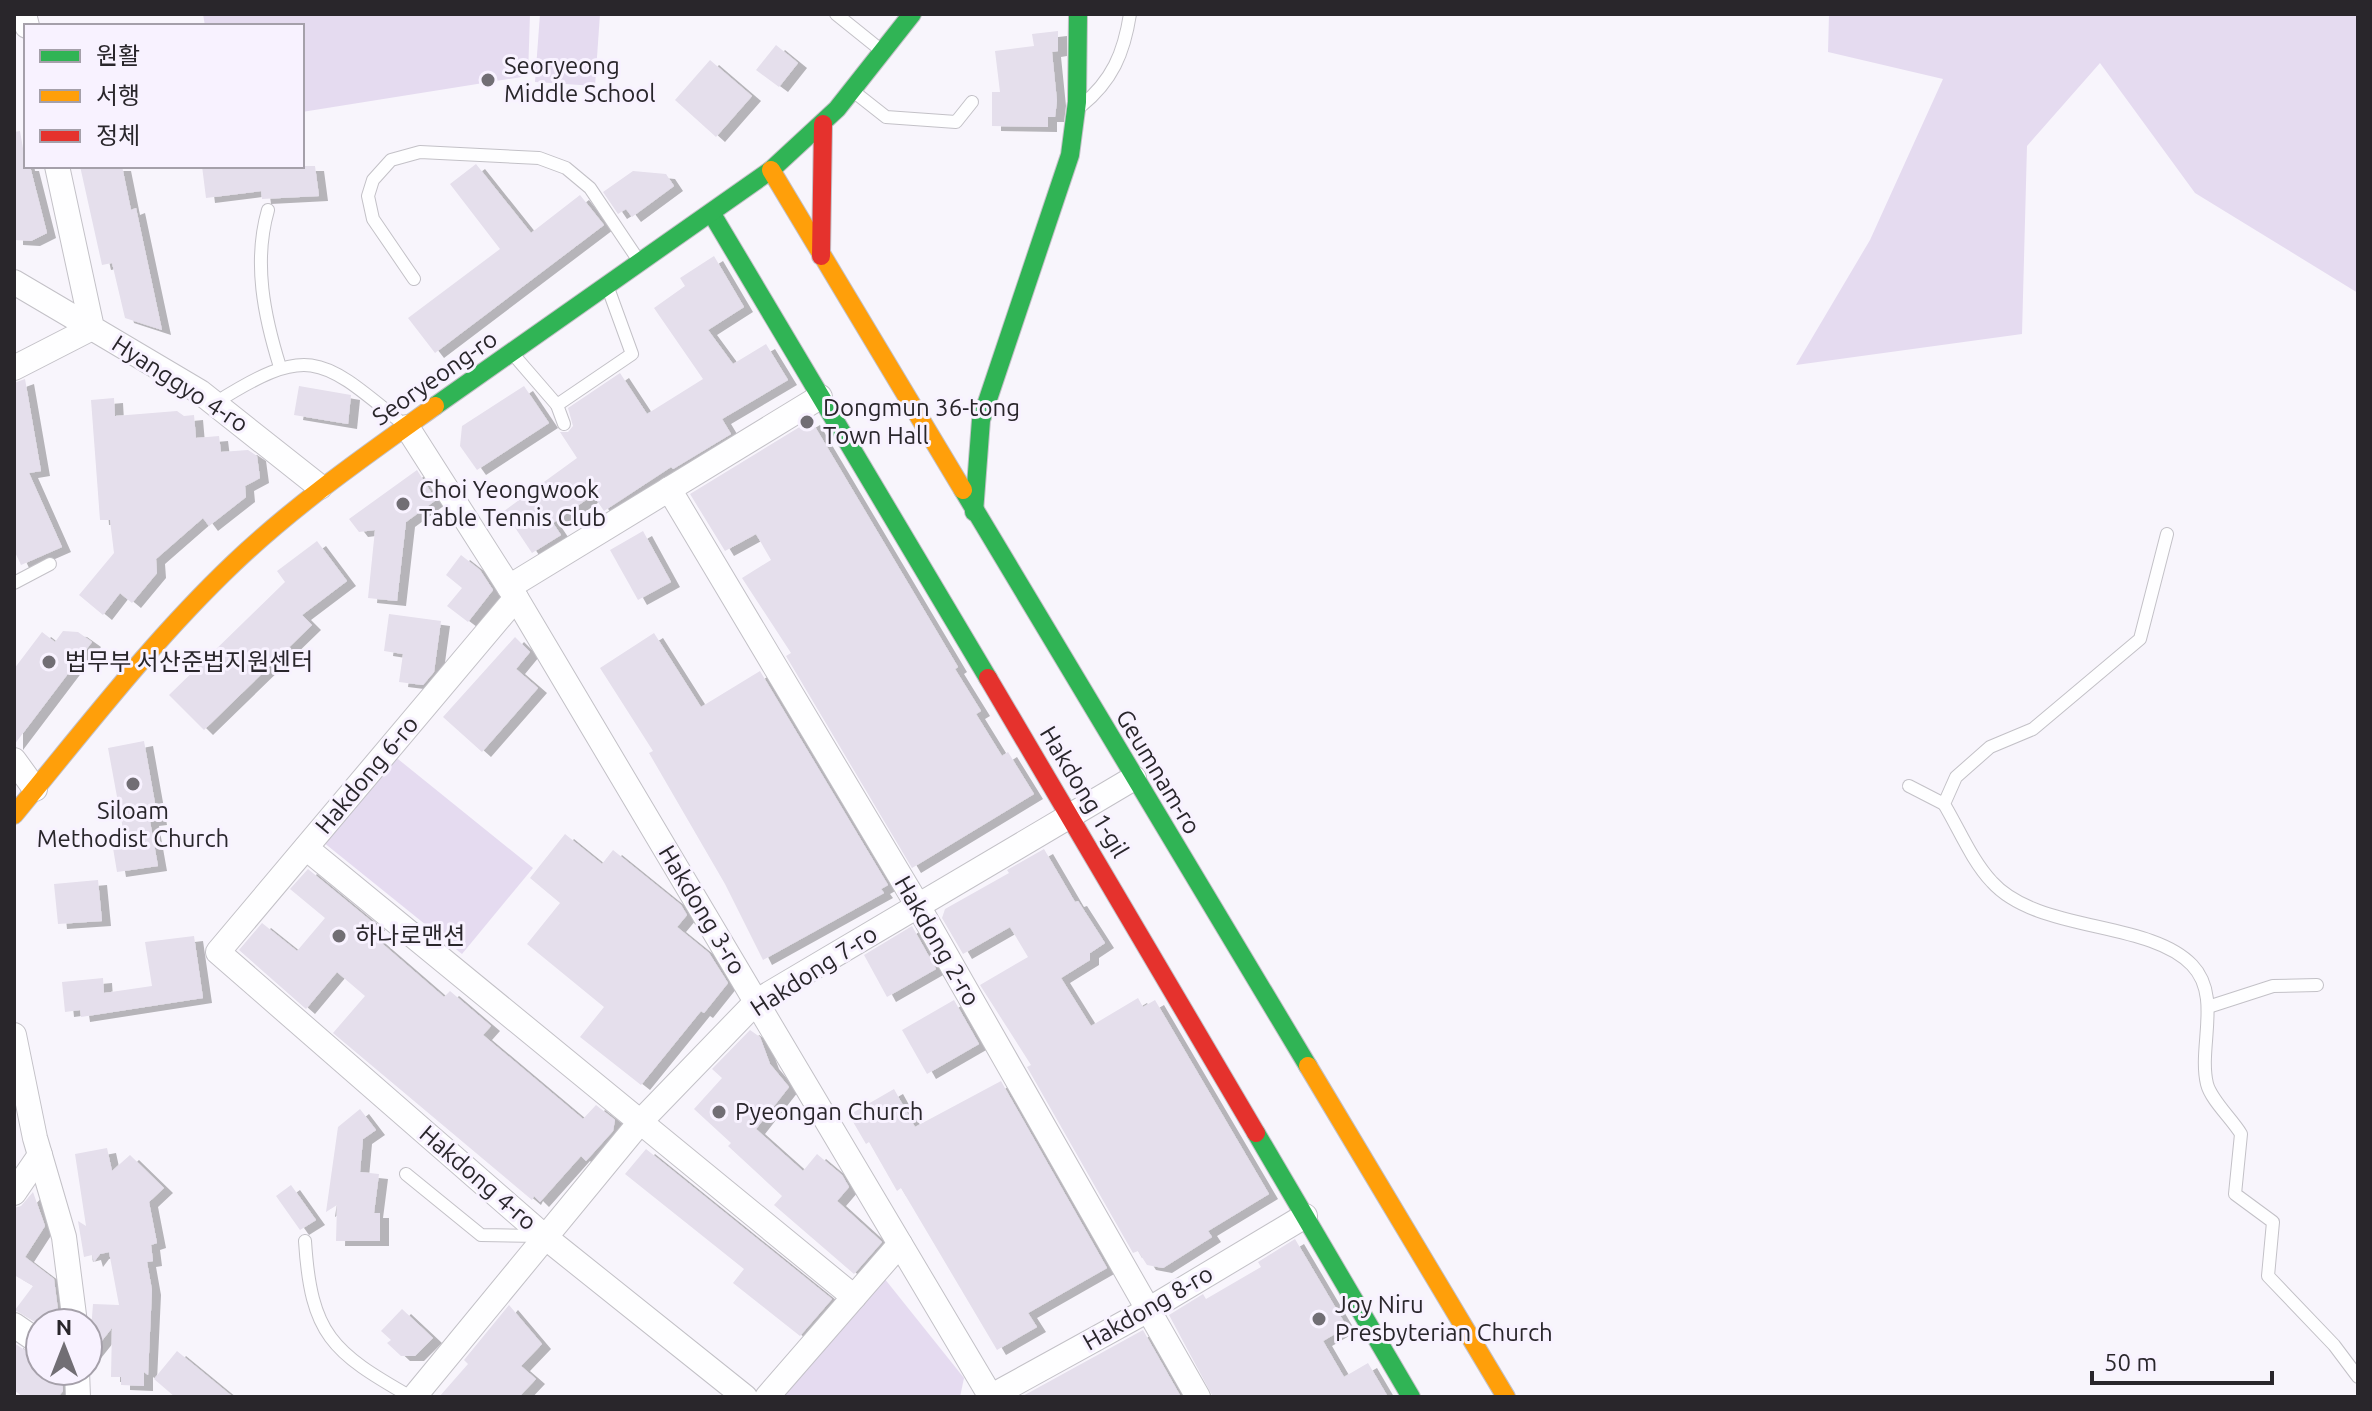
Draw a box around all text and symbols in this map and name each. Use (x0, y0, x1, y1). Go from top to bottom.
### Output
legend (24, 24, 304, 168)
text: 원활 (96, 42, 140, 69)
place label: Seoryeong Middle School (504, 52, 656, 107)
marker: Seoryeong Middle School (479, 71, 497, 89)
text: 서행 (96, 82, 140, 109)
text: 정체 (96, 122, 140, 149)
street label: Seoryeong-ro (367, 325, 502, 430)
street label: Hyanggyo 4-ro (107, 330, 253, 438)
place label: Dongmun 36-tong Town Hall (823, 394, 1020, 449)
marker: Dongmun 36-tong Town Hall (798, 413, 816, 431)
place label: Choi Yeongwook Table Tennis Club (419, 476, 606, 531)
marker: Choi Yeongwook Table Tennis Club (394, 495, 412, 513)
place label: 법무부 서산준법지원센터 (65, 648, 313, 675)
marker: 법무부 서산준법지원센터 (40, 653, 58, 671)
street label: Geumnam-ro (1111, 705, 1206, 839)
street label: Hakdong 6-ro (310, 710, 424, 839)
street label: Hakdong 1-gil (1035, 721, 1134, 862)
marker: Siloam Methodist Church (124, 775, 142, 793)
place label: Siloam Methodist Church (37, 797, 229, 852)
street label: Hakdong 3-ro (653, 840, 751, 979)
street label: Hakdong 2-ro (889, 871, 985, 1010)
street label: Hakdong 7-ro (745, 920, 882, 1022)
place label: 하나로맨션 (355, 922, 465, 949)
marker: 하나로맨션 (330, 927, 348, 945)
place label: Pyeongan Church (735, 1098, 924, 1125)
marker: Pyeongan Church (710, 1103, 728, 1121)
street label: Hakdong 4-ro (415, 1120, 542, 1236)
street label: Hakdong 8-ro (1078, 1260, 1217, 1356)
place label: Joy Niru Presbyterian Church (1335, 1291, 1553, 1346)
north arrow (24, 1307, 104, 1387)
marker: Joy Niru Presbyterian Church (1310, 1310, 1328, 1328)
text: N (56, 1314, 72, 1339)
scale bar (2092, 1335, 2272, 1385)
text: 50 m (2104, 1349, 2157, 1376)

